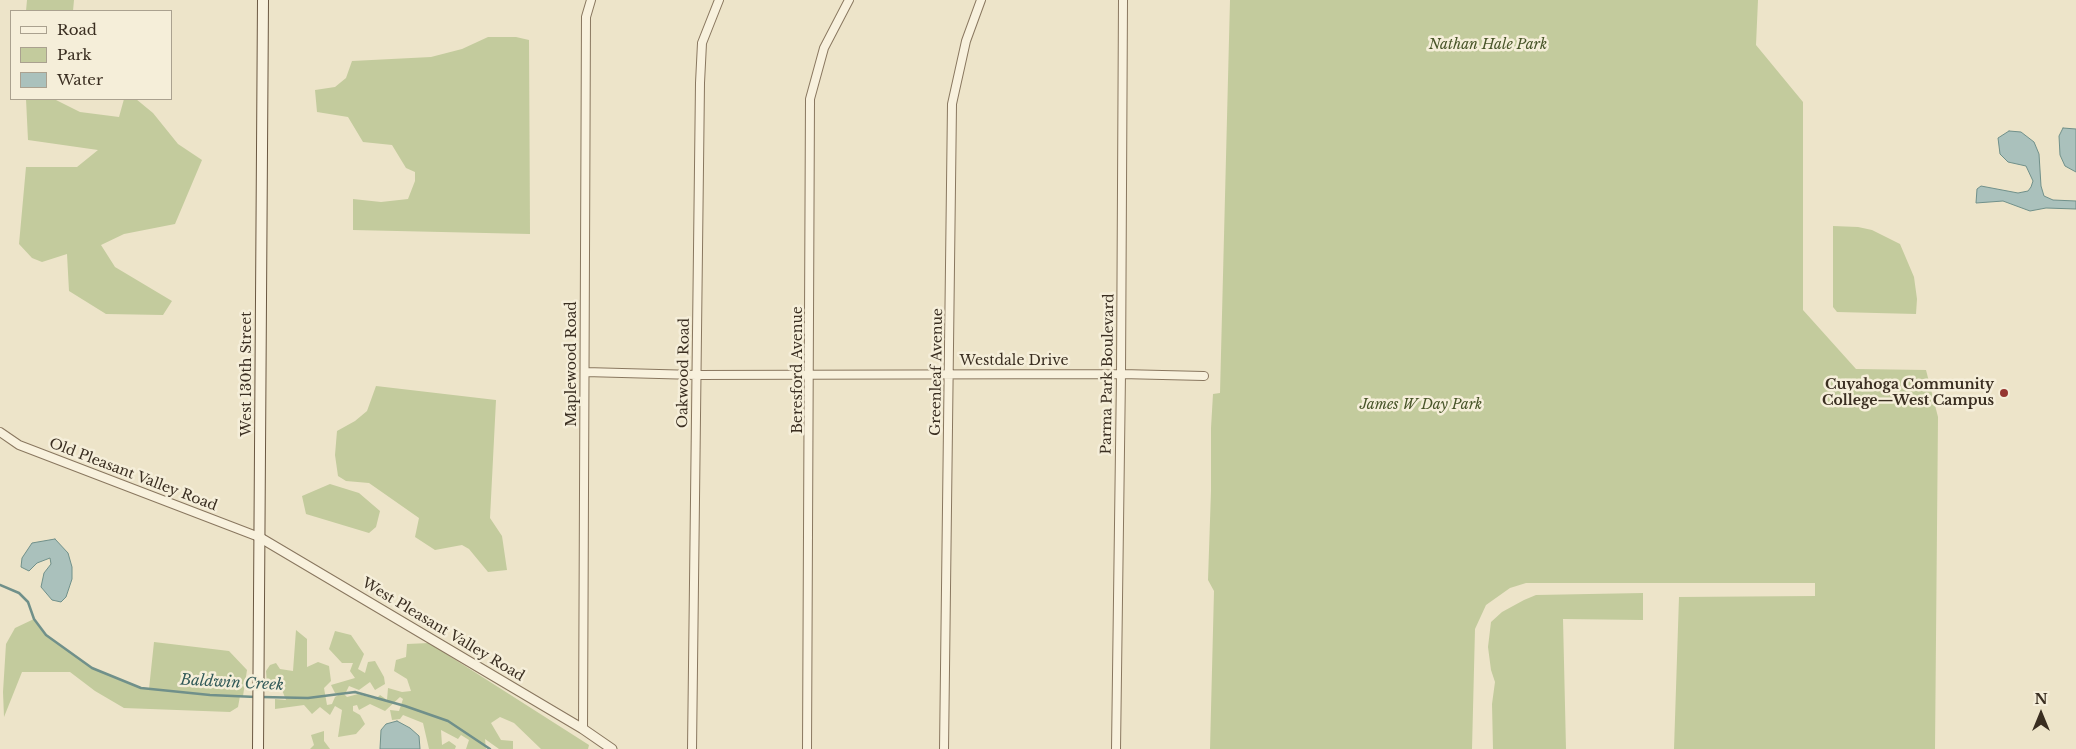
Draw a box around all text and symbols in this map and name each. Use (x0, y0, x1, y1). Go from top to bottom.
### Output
legend (10, 10, 172, 100)
text: Road (57, 20, 97, 39)
park label: Nathan Hale Park (1429, 37, 1547, 53)
text: Park (57, 45, 92, 64)
text: Water (57, 70, 103, 89)
street label: Parma Park Boulevard (1098, 293, 1118, 455)
street label: Maplewood Road (564, 301, 580, 427)
street label: Beresford Avenue (790, 306, 806, 434)
street label: Greenleaf Avenue (927, 308, 947, 436)
street label: West 130th Street (239, 312, 255, 436)
street label: Oakwood Road (675, 318, 693, 428)
street label: Westdale Drive (960, 353, 1068, 369)
place label: Cuyahoga Community College—West Campus (1822, 377, 1994, 410)
marker: Cuyahoga Community College—West Campus (1998, 387, 2010, 399)
park label: James W Day Park (1360, 397, 1482, 413)
street label: Old Pleasant Valley Road (47, 435, 219, 515)
street label: West Pleasant Valley Road (359, 575, 527, 685)
water label: Baldwin Creek (180, 671, 284, 695)
north arrow (2016, 689, 2066, 739)
text: N (2034, 690, 2048, 708)

